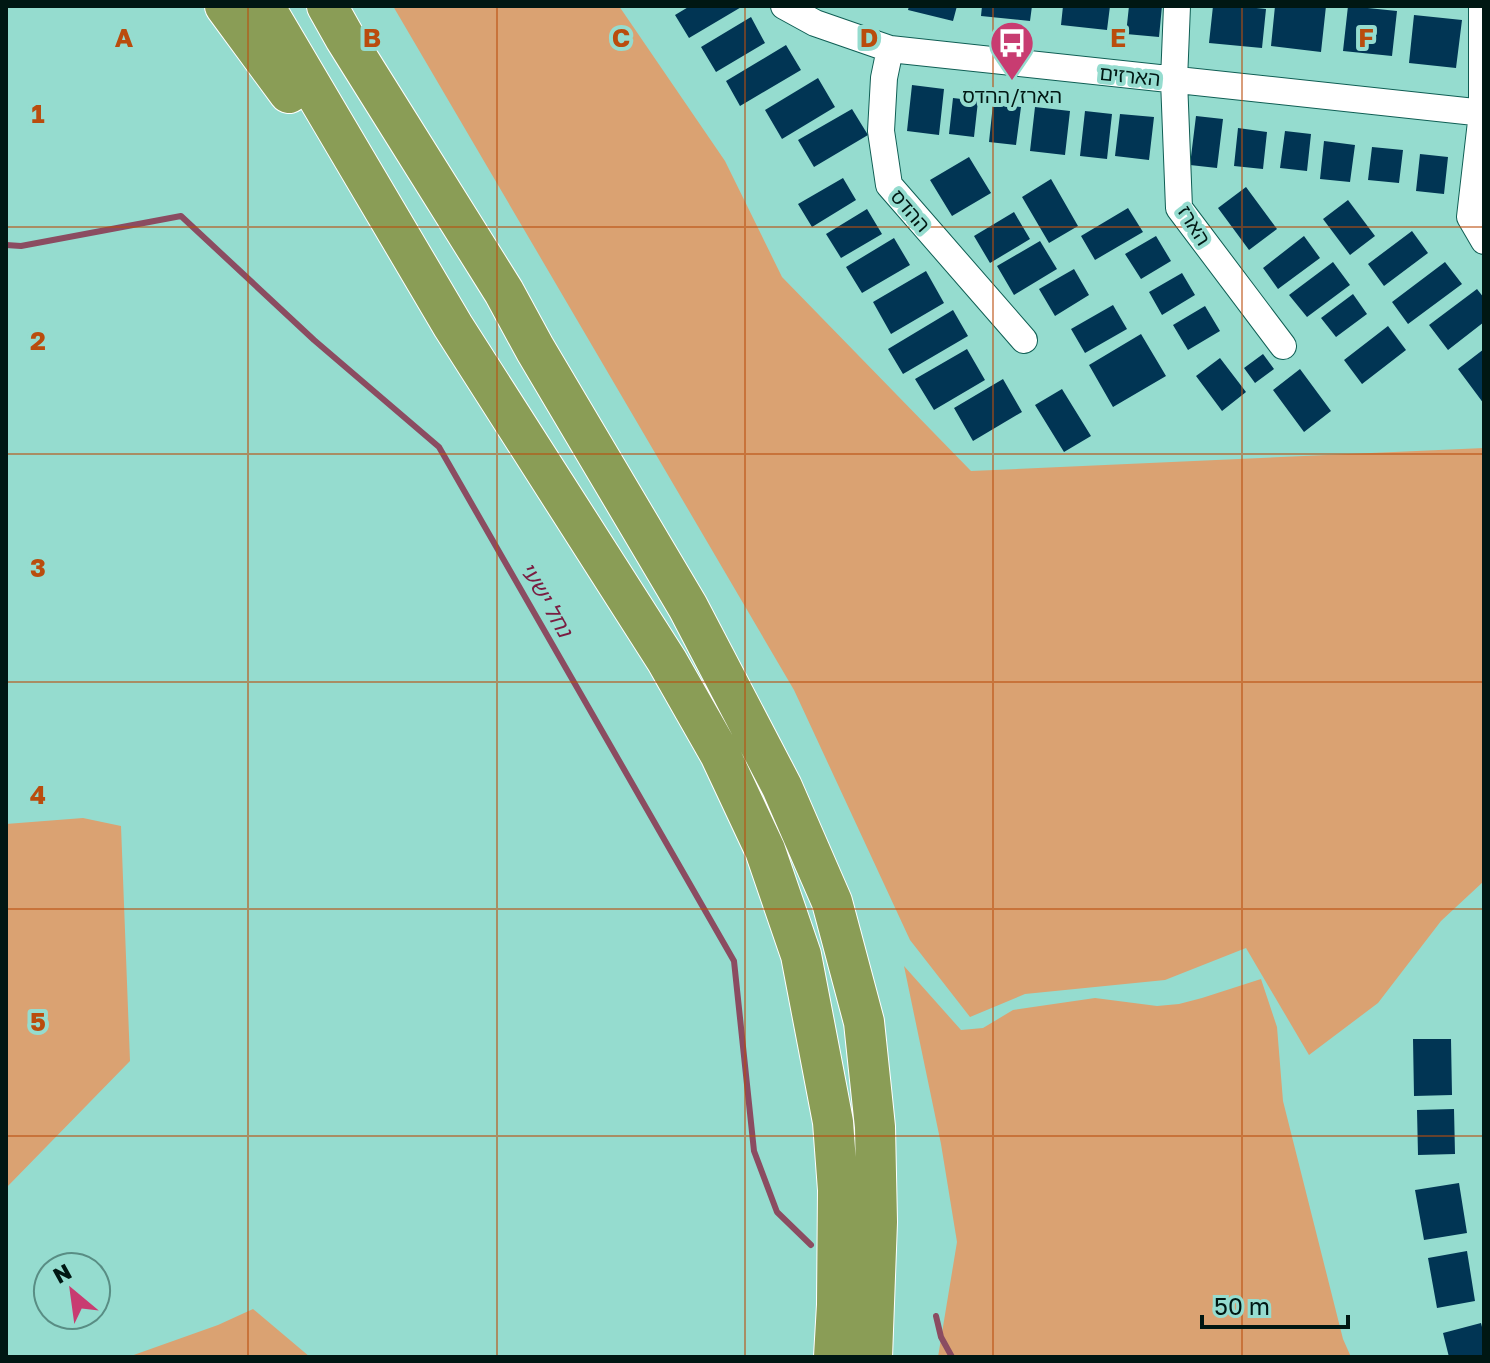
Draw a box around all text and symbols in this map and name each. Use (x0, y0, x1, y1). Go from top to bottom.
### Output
bus stop icon: הארז/ההדס (988, 19, 1036, 82)
text: A (115, 22, 134, 53)
text: B (363, 22, 381, 53)
text: C (612, 22, 630, 53)
text: D (860, 22, 878, 53)
text: E (1110, 22, 1126, 53)
text: F (1358, 22, 1374, 53)
street label: הארזים (1098, 60, 1162, 90)
place label: הארז/ההדס (962, 83, 1062, 107)
text: 1 (31, 98, 45, 129)
street label: ההדס (886, 184, 936, 236)
street label: הארז (1174, 201, 1216, 249)
text: 2 (30, 325, 46, 356)
text: 3 (30, 552, 46, 583)
water label: נחל ישעי (515, 557, 580, 643)
text: 4 (30, 779, 46, 810)
text: 5 (30, 1006, 46, 1037)
north arrow (32, 1251, 112, 1331)
text: N (48, 1257, 76, 1289)
scale bar (1202, 1279, 1348, 1329)
text: 50 m (1214, 1291, 1270, 1320)

